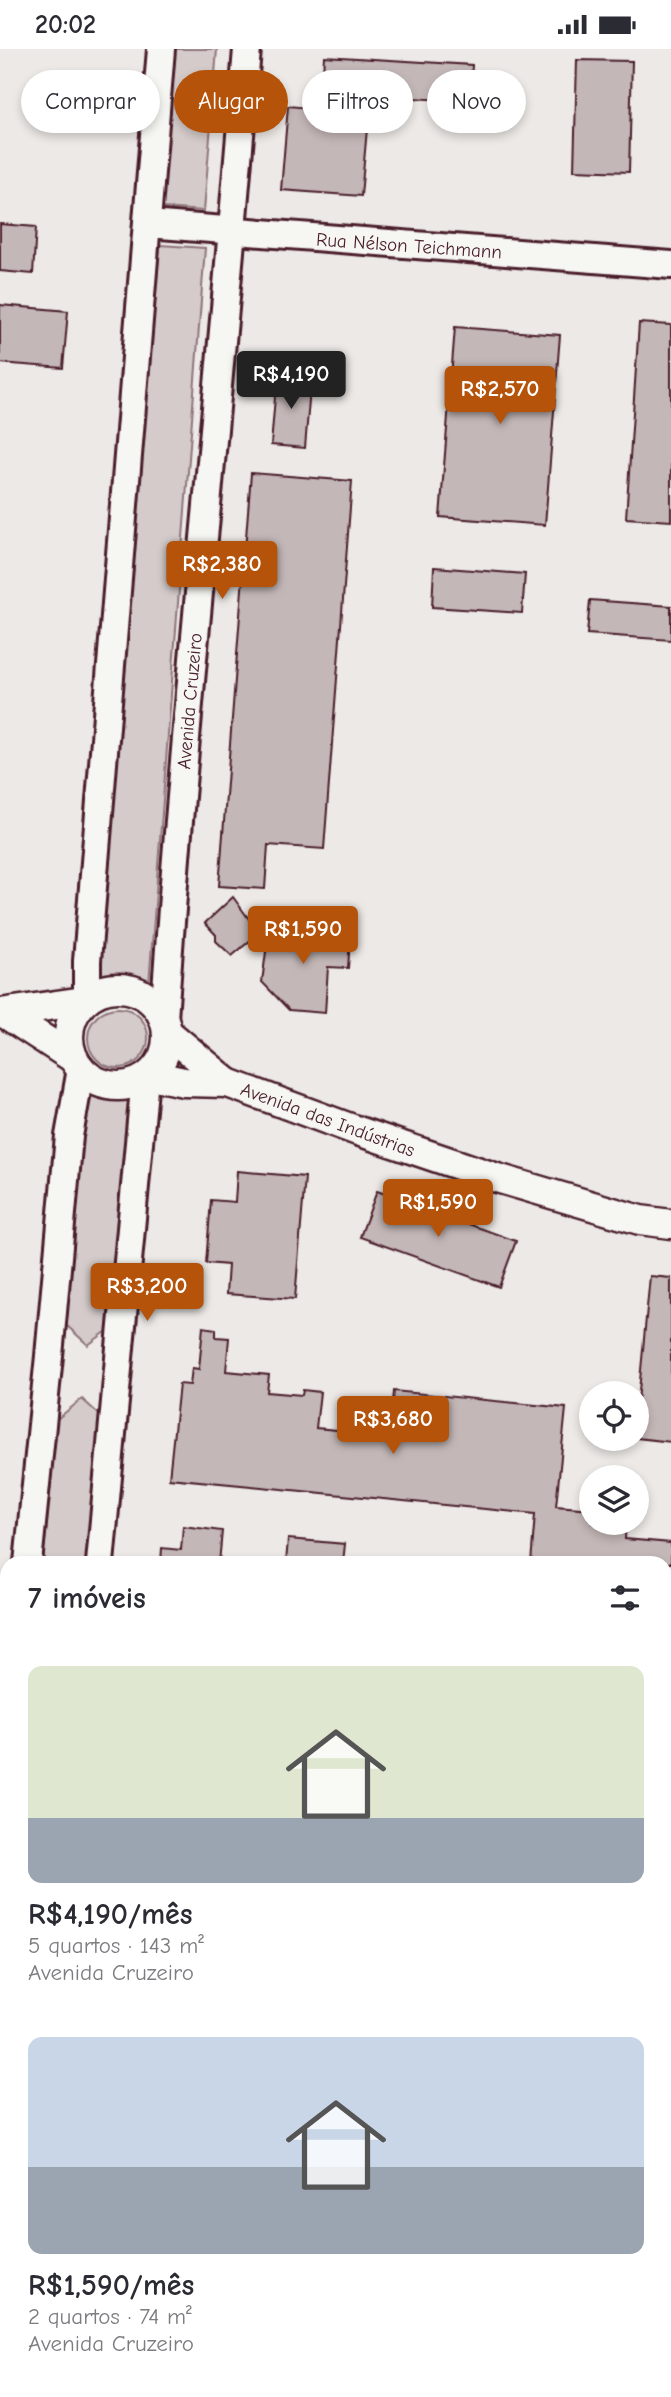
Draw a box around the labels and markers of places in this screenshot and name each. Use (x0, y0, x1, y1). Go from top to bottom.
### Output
pin: R$4,190 (226, 351, 356, 411)
pin: R$2,570 (435, 367, 565, 426)
pin: R$2,380 (157, 541, 287, 601)
pin: R$1,590 (238, 907, 368, 966)
pin: R$1,590 (373, 1179, 503, 1239)
pin: R$3,200 (82, 1263, 212, 1323)
pin: R$3,680 (328, 1397, 458, 1456)

